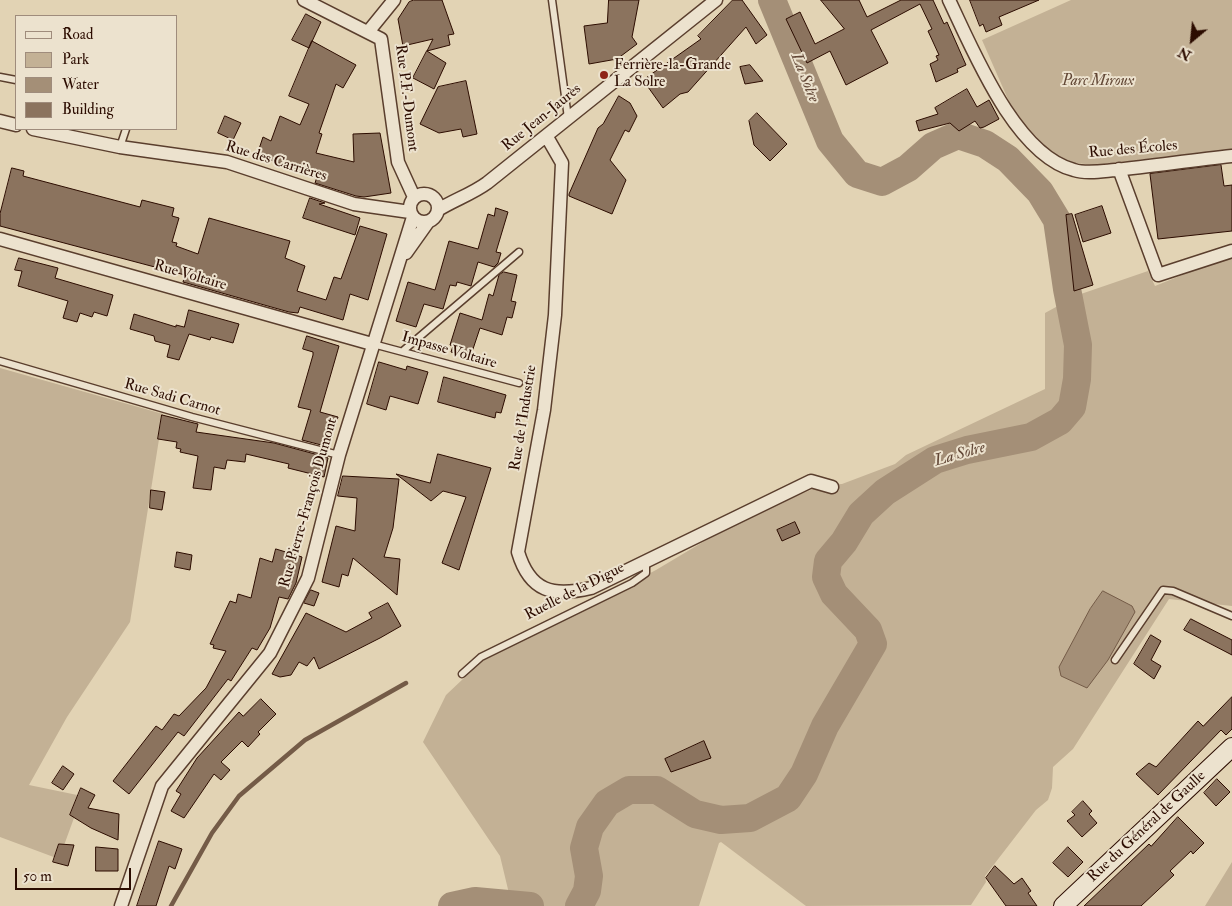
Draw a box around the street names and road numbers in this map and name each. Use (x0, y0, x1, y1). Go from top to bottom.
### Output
street label: Rue P.F.-Dumont (390, 43, 422, 153)
street label: Rue Jean-Jaurès (499, 81, 585, 155)
street label: Rue des Écoles (1088, 137, 1178, 163)
street label: Rue des Carrières (223, 138, 329, 186)
street label: Rue Voltaire (152, 257, 228, 295)
street label: Impasse Voltaire (399, 329, 499, 373)
street label: Rue de l'Industrie (507, 364, 541, 472)
street label: Rue Sadi Carnot (122, 376, 222, 420)
street label: Rue Pierre-François Dumont (276, 416, 342, 590)
street label: Ruelle de la Digue (522, 559, 628, 625)
street label: Rue du Général de Gaulle (1084, 768, 1210, 886)

